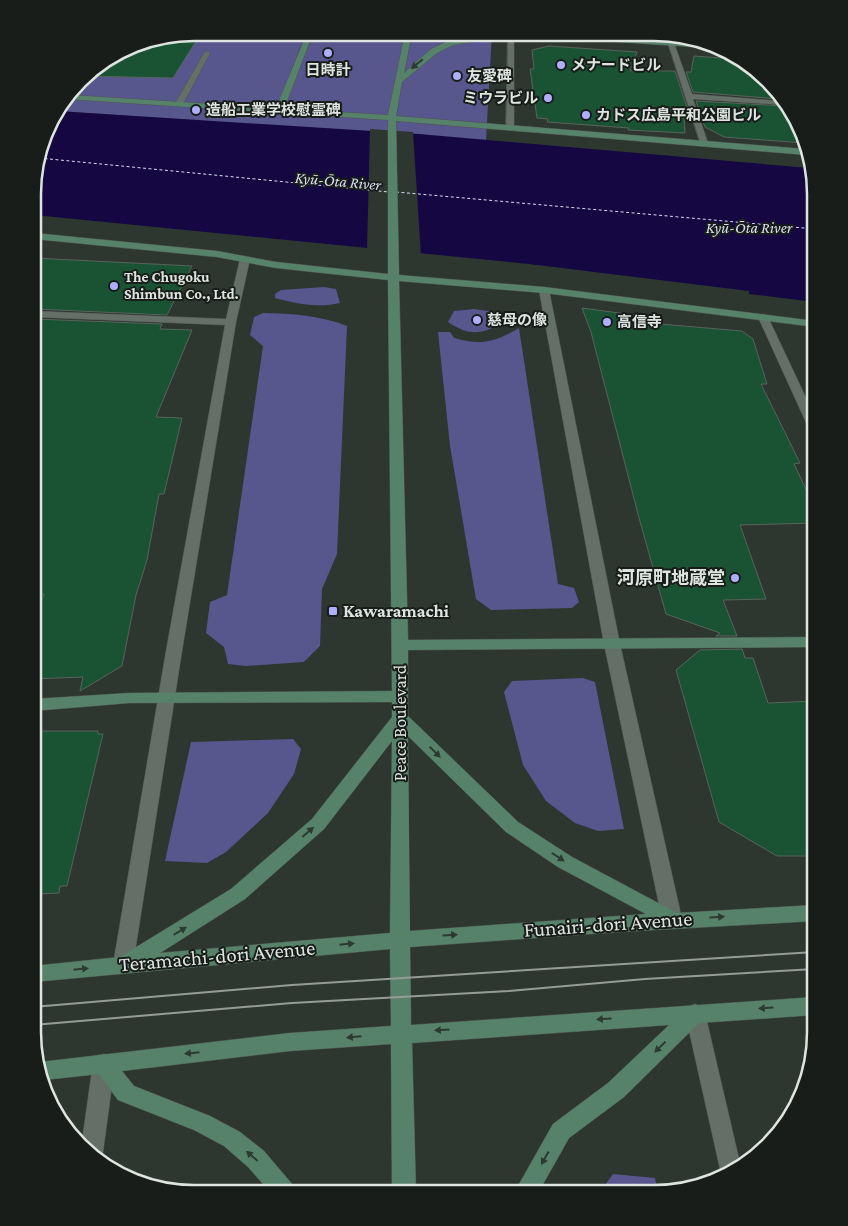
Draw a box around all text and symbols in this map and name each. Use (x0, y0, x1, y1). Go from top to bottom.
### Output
marker: 日時計 (322, 47, 334, 59)
place label: メナードビル (571, 57, 661, 73)
one-way arrow (411, 59, 424, 70)
marker: メナードビル (555, 59, 567, 71)
place label: 日時計 (305, 62, 351, 78)
place label: 友愛碑 (467, 68, 512, 84)
marker: 友愛碑 (451, 70, 463, 82)
place label: ミウラビル (463, 90, 538, 106)
marker: ミウラビル (542, 92, 554, 104)
place label: 造船工業学校慰霊碑 (206, 102, 341, 118)
marker: 造船工業学校慰霊碑 (190, 104, 202, 116)
place label: カドス広島平和公園ビル (596, 106, 761, 123)
marker: カドス広島平和公園ビル (580, 109, 592, 121)
water label: Kyū-Ōta River (294, 169, 382, 194)
water label: Kyū-Ōta River (706, 219, 793, 237)
place label: The Chugoku Shimbun Co., Ltd. (124, 269, 239, 302)
marker: The Chugoku Shimbun Co., Ltd. (108, 280, 120, 292)
place label: 慈母の像 (487, 312, 547, 328)
marker: 慈母の像 (471, 314, 483, 326)
place label: 高信寺 (617, 314, 662, 330)
marker: 高信寺 (601, 316, 613, 328)
place label: 河原町地蔵堂 (617, 568, 725, 588)
marker: 河原町地蔵堂 (729, 572, 741, 584)
place label: Kawaramachi (343, 601, 450, 621)
marker: Kawaramachi (327, 605, 339, 617)
street label: Peace Boulevard (390, 664, 410, 781)
one-way arrow (428, 746, 440, 758)
one-way arrow (302, 826, 314, 838)
one-way arrow (551, 852, 564, 862)
street label: Funairi-dori Avenue (523, 906, 693, 942)
one-way arrow (709, 913, 725, 921)
one-way arrow (173, 926, 186, 935)
one-way arrow (442, 931, 458, 939)
street label: Teramachi-dori Avenue (118, 935, 316, 977)
one-way arrow (340, 939, 356, 947)
one-way arrow (73, 965, 89, 973)
one-way arrow (758, 1005, 774, 1013)
one-way arrow (596, 1016, 612, 1024)
one-way arrow (434, 1027, 450, 1035)
one-way arrow (345, 1033, 361, 1041)
one-way arrow (655, 1040, 667, 1052)
one-way arrow (184, 1049, 200, 1057)
one-way arrow (246, 1150, 259, 1161)
one-way arrow (541, 1152, 550, 1165)

